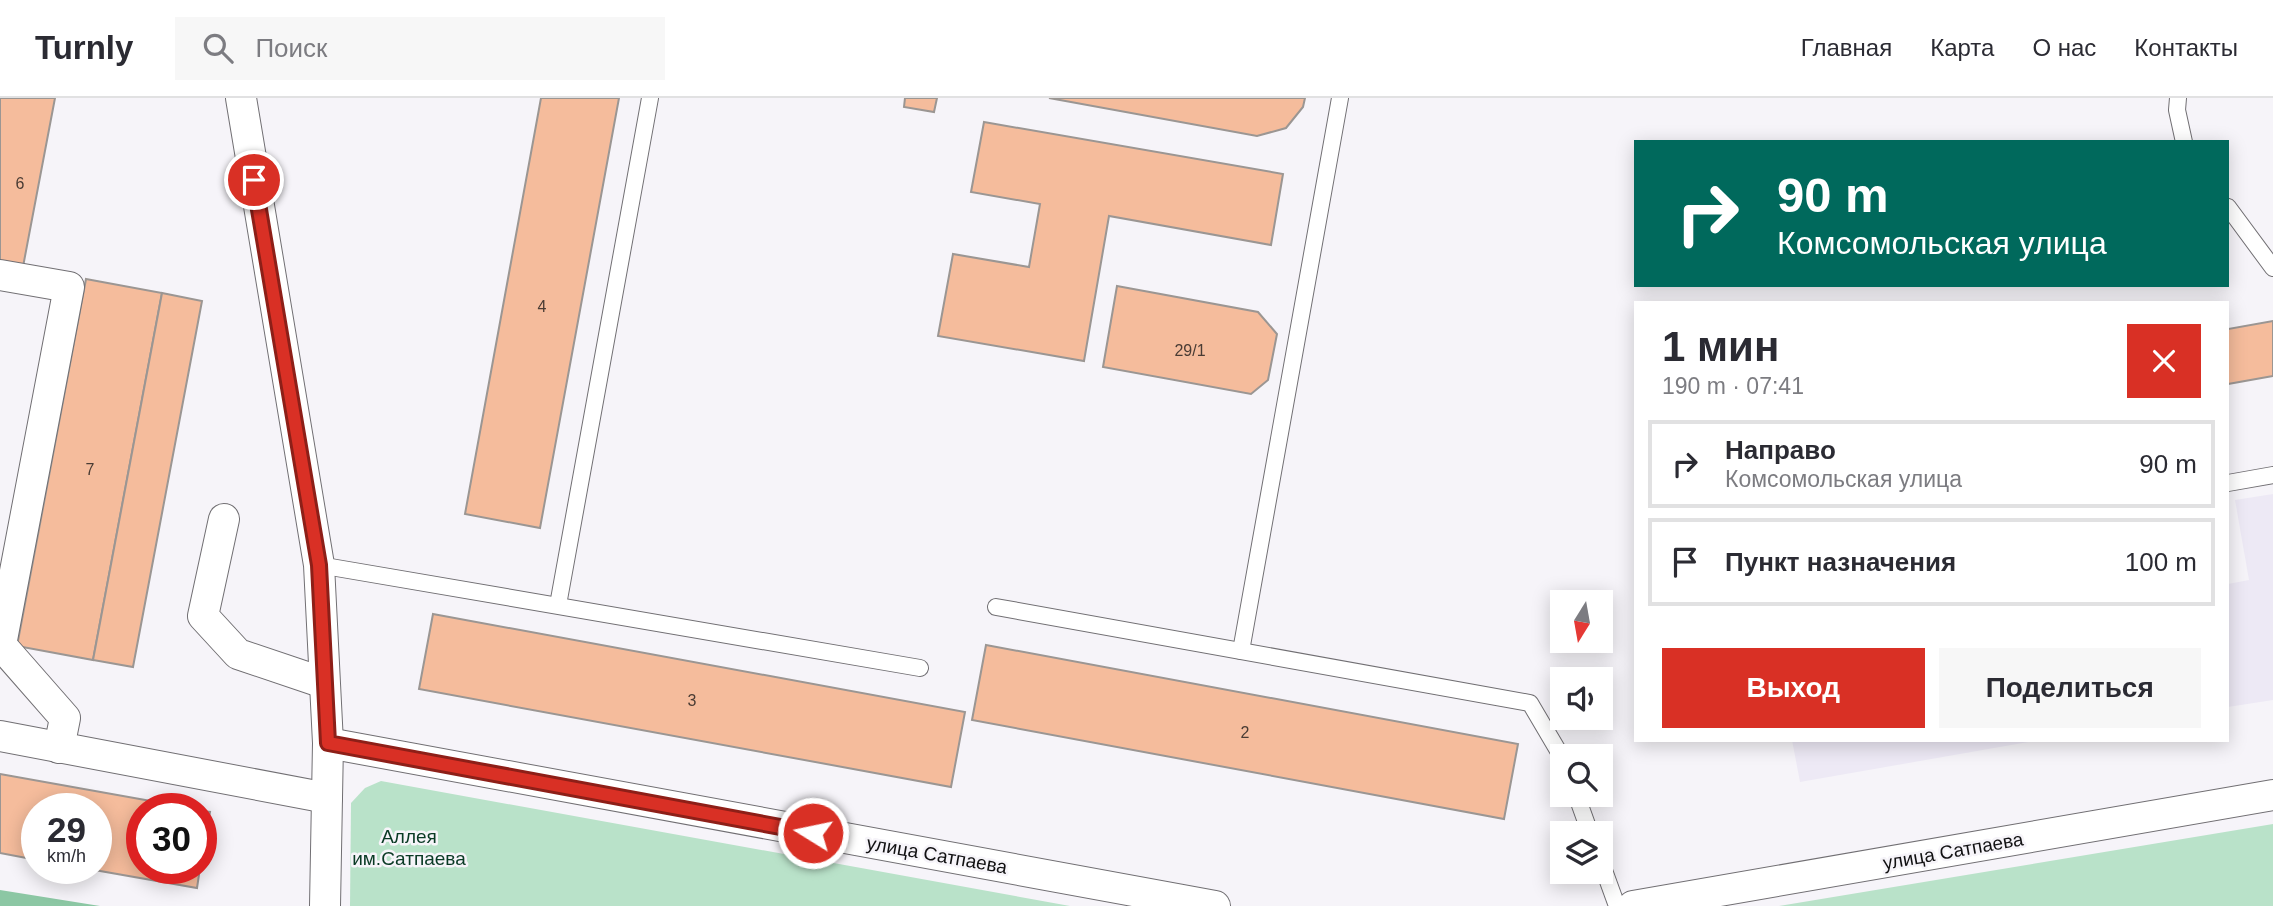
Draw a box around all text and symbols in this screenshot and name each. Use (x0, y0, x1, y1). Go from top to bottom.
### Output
search box (175, 17, 665, 80)
text: Turnly (35, 29, 133, 66)
icon: search (199, 29, 237, 67)
text: Поиск (255, 33, 327, 63)
text: Главная (1801, 34, 1892, 61)
text: Карта (1930, 34, 1994, 61)
text: О нас (2032, 34, 2096, 61)
text: Контакты (2134, 34, 2238, 61)
pin (224, 150, 284, 210)
icon: arrive (235, 161, 273, 199)
icon: right (1662, 168, 1753, 259)
text: 90 m (1777, 168, 1889, 222)
house number: 6 (16, 175, 25, 192)
text: Комсомольская улица (1777, 225, 2107, 261)
house number: 4 (538, 298, 547, 315)
text: 1 мин (1662, 323, 1779, 370)
button: close (2127, 324, 2201, 398)
house number: 29/1 (1174, 342, 1206, 359)
text: 190 m · 07:41 (1662, 373, 1804, 399)
text: Направо (1725, 435, 1836, 465)
icon: right (1666, 445, 1704, 483)
text: 90 m (2139, 449, 2197, 479)
house number: 7 (86, 461, 95, 478)
text: Комсомольская улица (1725, 466, 1962, 492)
icon: arrive (1666, 543, 1704, 581)
text: Пункт назначения (1725, 547, 1956, 577)
text: 100 m (2125, 547, 2197, 577)
north arrow (1550, 590, 1614, 653)
map controls (1550, 590, 1613, 884)
button: Выход (1662, 648, 1925, 728)
button: Поделиться (1939, 648, 2201, 728)
button: sound (1550, 667, 1613, 730)
house number: 3 (688, 692, 697, 709)
house number: 2 (1241, 724, 1250, 741)
button: search (1550, 744, 1613, 807)
speed limit sign: 30 (126, 793, 217, 884)
position arrow (776, 796, 850, 870)
text: 29 (47, 810, 86, 849)
button: layers (1550, 821, 1613, 884)
park label: Аллея им.Сатпаева (352, 826, 466, 869)
street label: улица Сатпаева (1881, 828, 2025, 874)
street label: улица Сатпаева (865, 832, 1009, 878)
text: km/h (47, 846, 86, 866)

